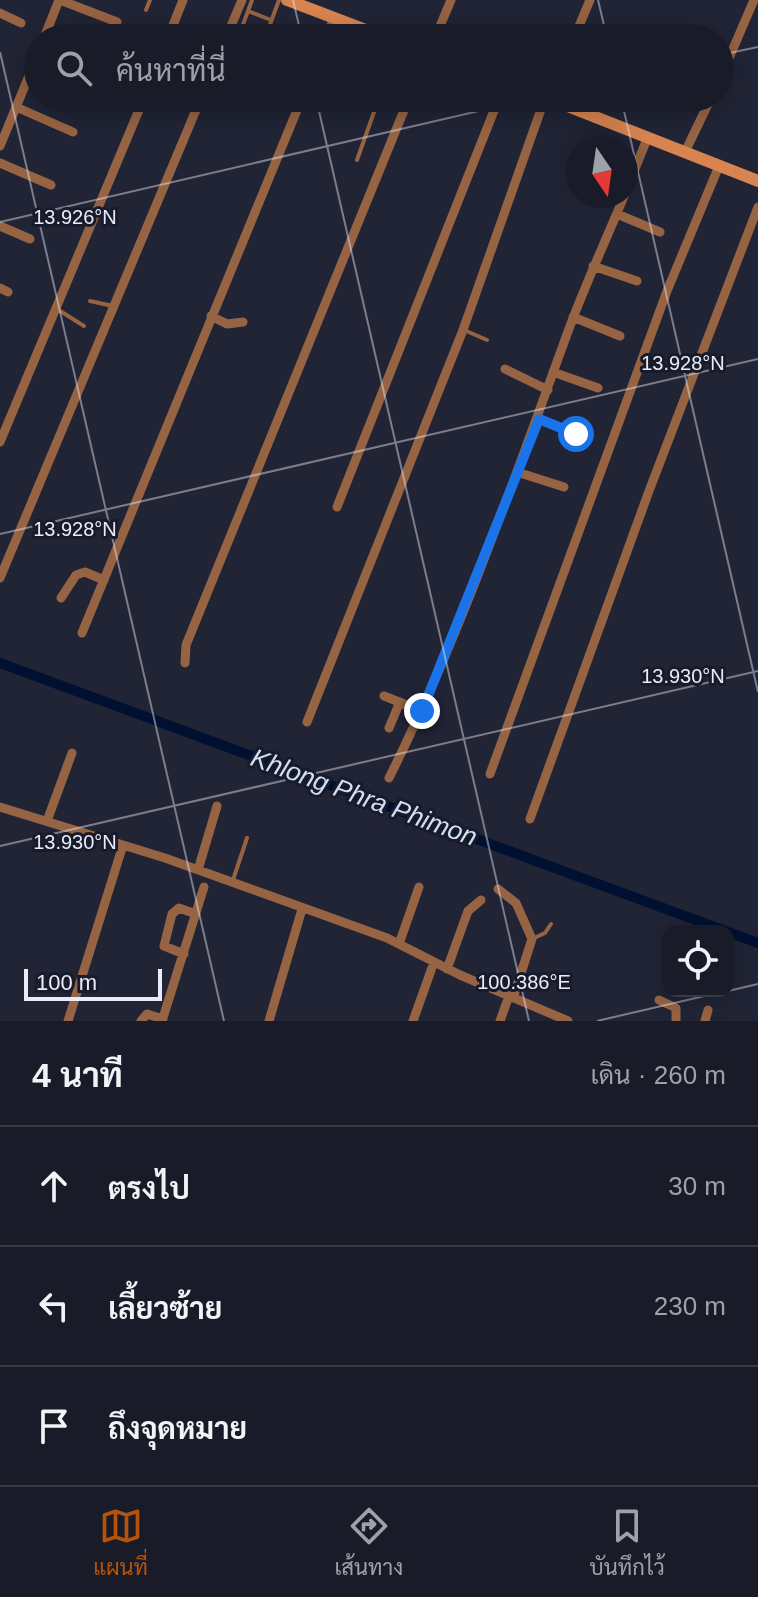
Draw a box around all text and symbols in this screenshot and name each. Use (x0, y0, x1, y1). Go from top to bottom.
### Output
search box (24, 24, 734, 112)
icon: search (52, 46, 96, 90)
text: ค้นหาที่นี่ (116, 54, 226, 87)
north arrow (566, 136, 638, 208)
text: 13.926°N (33, 206, 117, 228)
text: 13.928°N (641, 352, 725, 374)
route start (558, 416, 594, 452)
text: 13.928°N (33, 518, 117, 540)
text: 13.930°N (641, 665, 725, 687)
route end (404, 693, 440, 729)
water label: Khlong Phra Phimon (247, 742, 481, 852)
text: 13.930°N (33, 831, 117, 853)
map controls (662, 925, 734, 997)
button: locate (662, 925, 734, 997)
scale bar (24, 965, 162, 1001)
text: 100 m (36, 970, 97, 995)
text: 100.386°E (477, 971, 571, 993)
text: 4 นาที (32, 1056, 123, 1094)
text: เดิน · 260 m (591, 1060, 726, 1090)
icon: ahead (32, 1164, 76, 1208)
text: 30 m (668, 1171, 726, 1201)
text: ตรงไป (108, 1172, 190, 1205)
icon: left (32, 1284, 76, 1328)
text: 230 m (654, 1291, 726, 1321)
text: เลี้ยวซ้าย (108, 1292, 222, 1325)
icon: arrive (32, 1404, 76, 1448)
text: ถึงจุดหมาย (108, 1412, 247, 1445)
tab: แผนที่ (93, 1504, 148, 1581)
tab: เส้นทาง (334, 1504, 403, 1581)
tab: บันทึกไว้ (590, 1504, 665, 1581)

